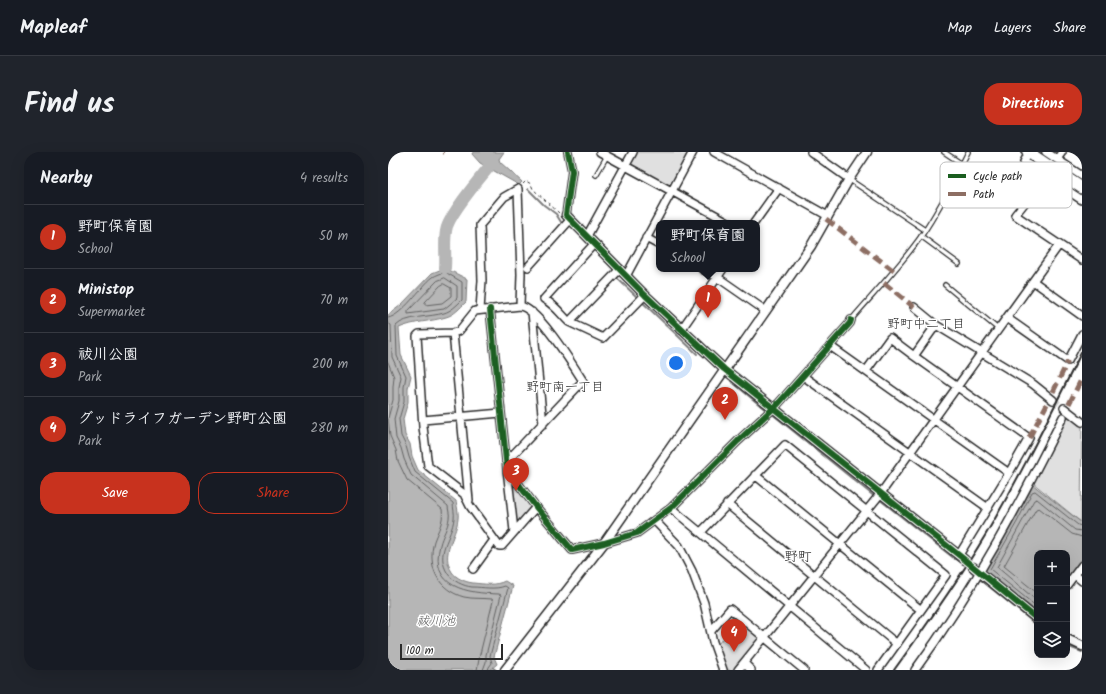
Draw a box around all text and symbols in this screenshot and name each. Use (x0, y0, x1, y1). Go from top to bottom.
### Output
text: Mapleaf (20, 13, 87, 43)
text: Map (948, 17, 972, 39)
text: Layers (994, 17, 1032, 39)
text: Share (1054, 17, 1086, 39)
text: Find us (24, 82, 115, 127)
button: Directions (984, 83, 1082, 125)
legend (940, 162, 1072, 208)
text: Nearby (40, 165, 92, 192)
text: 4 results (300, 168, 348, 189)
text: Cycle path (973, 168, 1022, 186)
text: Path (973, 186, 994, 204)
text: 野町保育園 (78, 215, 153, 239)
popup (656, 220, 760, 272)
text: 野町保育園 (670, 224, 746, 248)
text: 1 (51, 226, 55, 247)
text: 50 m (319, 226, 348, 247)
text: School (78, 239, 113, 260)
text: School (670, 248, 705, 269)
text: Ministop (78, 278, 134, 302)
pin: 1 (695, 285, 721, 318)
text: 2 (49, 290, 57, 311)
text: 70 m (320, 290, 348, 311)
text: Supermarket (78, 302, 145, 323)
district label: 野町中二丁目 (887, 314, 965, 335)
text: 祓川公園 (78, 343, 138, 367)
your location (666, 353, 686, 373)
text: 3 (49, 354, 57, 375)
text: 200 m (312, 354, 348, 375)
text: Park (78, 367, 102, 388)
district label: 野町南一丁目 (526, 377, 604, 398)
pin: 2 (712, 387, 738, 420)
text: グッドライフガーデン野町公園 (78, 407, 287, 431)
text: 4 (49, 418, 57, 439)
text: 280 m (311, 418, 348, 439)
text: Park (78, 431, 102, 452)
pin: 3 (503, 458, 529, 491)
button: Save (40, 472, 190, 514)
button: Share (198, 472, 348, 514)
district label: 野町 (784, 546, 812, 568)
map controls (1034, 550, 1070, 658)
button: + (1034, 550, 1070, 586)
button: − (1034, 586, 1070, 622)
water label: 祓川池 (416, 611, 456, 632)
pin: 4 (721, 619, 747, 652)
button: layers (1034, 622, 1070, 658)
scale bar (400, 642, 503, 661)
text: 100 m (406, 642, 434, 660)

